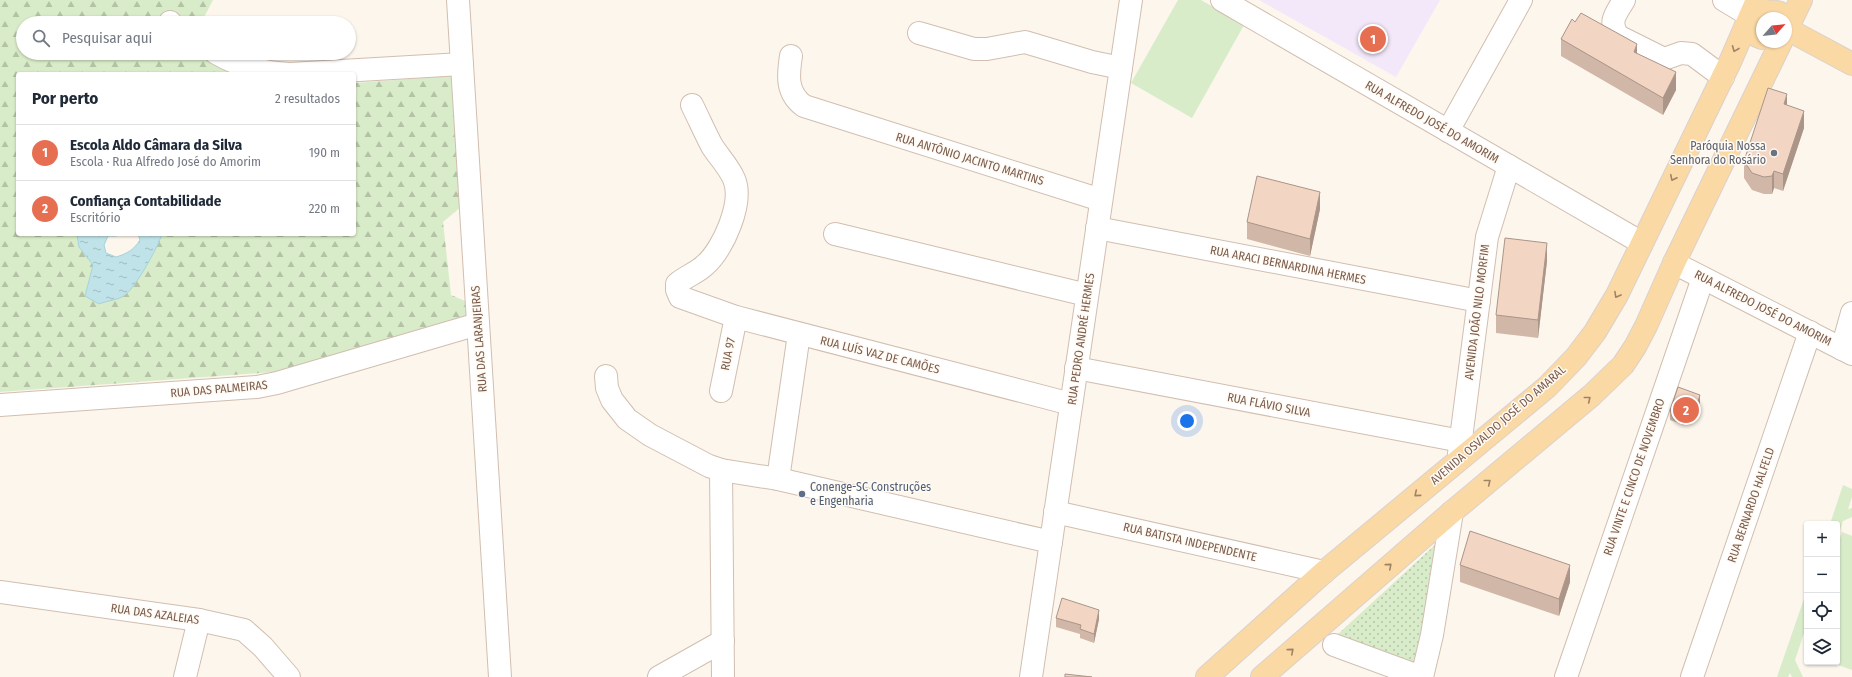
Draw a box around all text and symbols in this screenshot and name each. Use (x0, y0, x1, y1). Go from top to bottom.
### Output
north arrow (1756, 12, 1792, 48)
search box (16, 16, 356, 60)
pin: 1 (1360, 24, 1386, 54)
icon: search (30, 27, 52, 49)
text: Pesquisar aqui (62, 29, 152, 47)
one-way arrow (1732, 45, 1740, 52)
street label: RUA ALFREDO JOSÉ DO AMORIM (1363, 77, 1502, 166)
text: Por perto (32, 88, 98, 109)
text: 2 resultados (275, 91, 340, 106)
street label: RUA ANTÔNIO JACINTO MARTINS (894, 129, 1046, 188)
text: Escola Aldo Câmara da Silva (70, 136, 242, 154)
place label: Paróquia Nossa Senhora do Rosário (1670, 139, 1766, 167)
text: 1 (42, 145, 48, 160)
text: 190 m (309, 145, 340, 160)
marker: Paróquia Nossa Senhora do Rosário (1769, 148, 1779, 158)
text: Escola · Rua Alfredo José do Amorim (70, 154, 261, 169)
one-way arrow (1670, 174, 1678, 182)
text: Confiança Contabilidade (70, 192, 221, 210)
text: 2 (42, 201, 48, 216)
text: 220 m (309, 201, 340, 216)
text: Escritório (70, 210, 121, 225)
street label: RUA ARACI BERNARDINA HERMES (1209, 243, 1367, 287)
street label: AVENIDA JOÃO NILO MORFIM (1461, 243, 1492, 381)
street label: RUA ALFREDO JOSÉ DO AMORIM (1692, 266, 1834, 349)
street label: RUA PEDRO ANDRÉ HERMES (1064, 272, 1097, 406)
street label: RUA DAS LARANJEIRAS (468, 285, 490, 393)
one-way arrow (1614, 291, 1621, 299)
street label: RUA LUÍS VAZ DE CAMÕES (819, 332, 941, 377)
street label: RUA 97 (718, 336, 738, 372)
street label: AVENIDA OSVALDO JOSÉ DO AMARAL (1427, 361, 1569, 487)
street label: RUA DAS PALMEIRAS (170, 378, 268, 400)
street label: RUA FLÁVIO SILVA (1226, 389, 1313, 420)
pin: 2 (1673, 395, 1699, 425)
one-way arrow (1583, 396, 1591, 403)
street label: RUA VINTE E CINCO DE NOVEMBRO (1600, 397, 1668, 557)
your location (1177, 411, 1197, 431)
street label: RUA BERNARDO HALFELD (1725, 446, 1777, 564)
place label: Conenge-SC Construções e Engenharia (810, 480, 931, 508)
one-way arrow (1484, 480, 1491, 487)
marker: Conenge-SC Construções e Engenharia (797, 489, 807, 499)
one-way arrow (1415, 490, 1422, 497)
street label: RUA BATISTA INDEPENDENTE (1122, 520, 1258, 564)
map controls (1804, 521, 1840, 665)
button: + (1804, 521, 1840, 557)
button: − (1804, 557, 1840, 593)
one-way arrow (1384, 563, 1392, 571)
button: locate (1804, 593, 1840, 629)
street label: RUA DAS AZALEIAS (110, 601, 200, 627)
button: layers (1804, 629, 1840, 665)
one-way arrow (1286, 649, 1294, 656)

